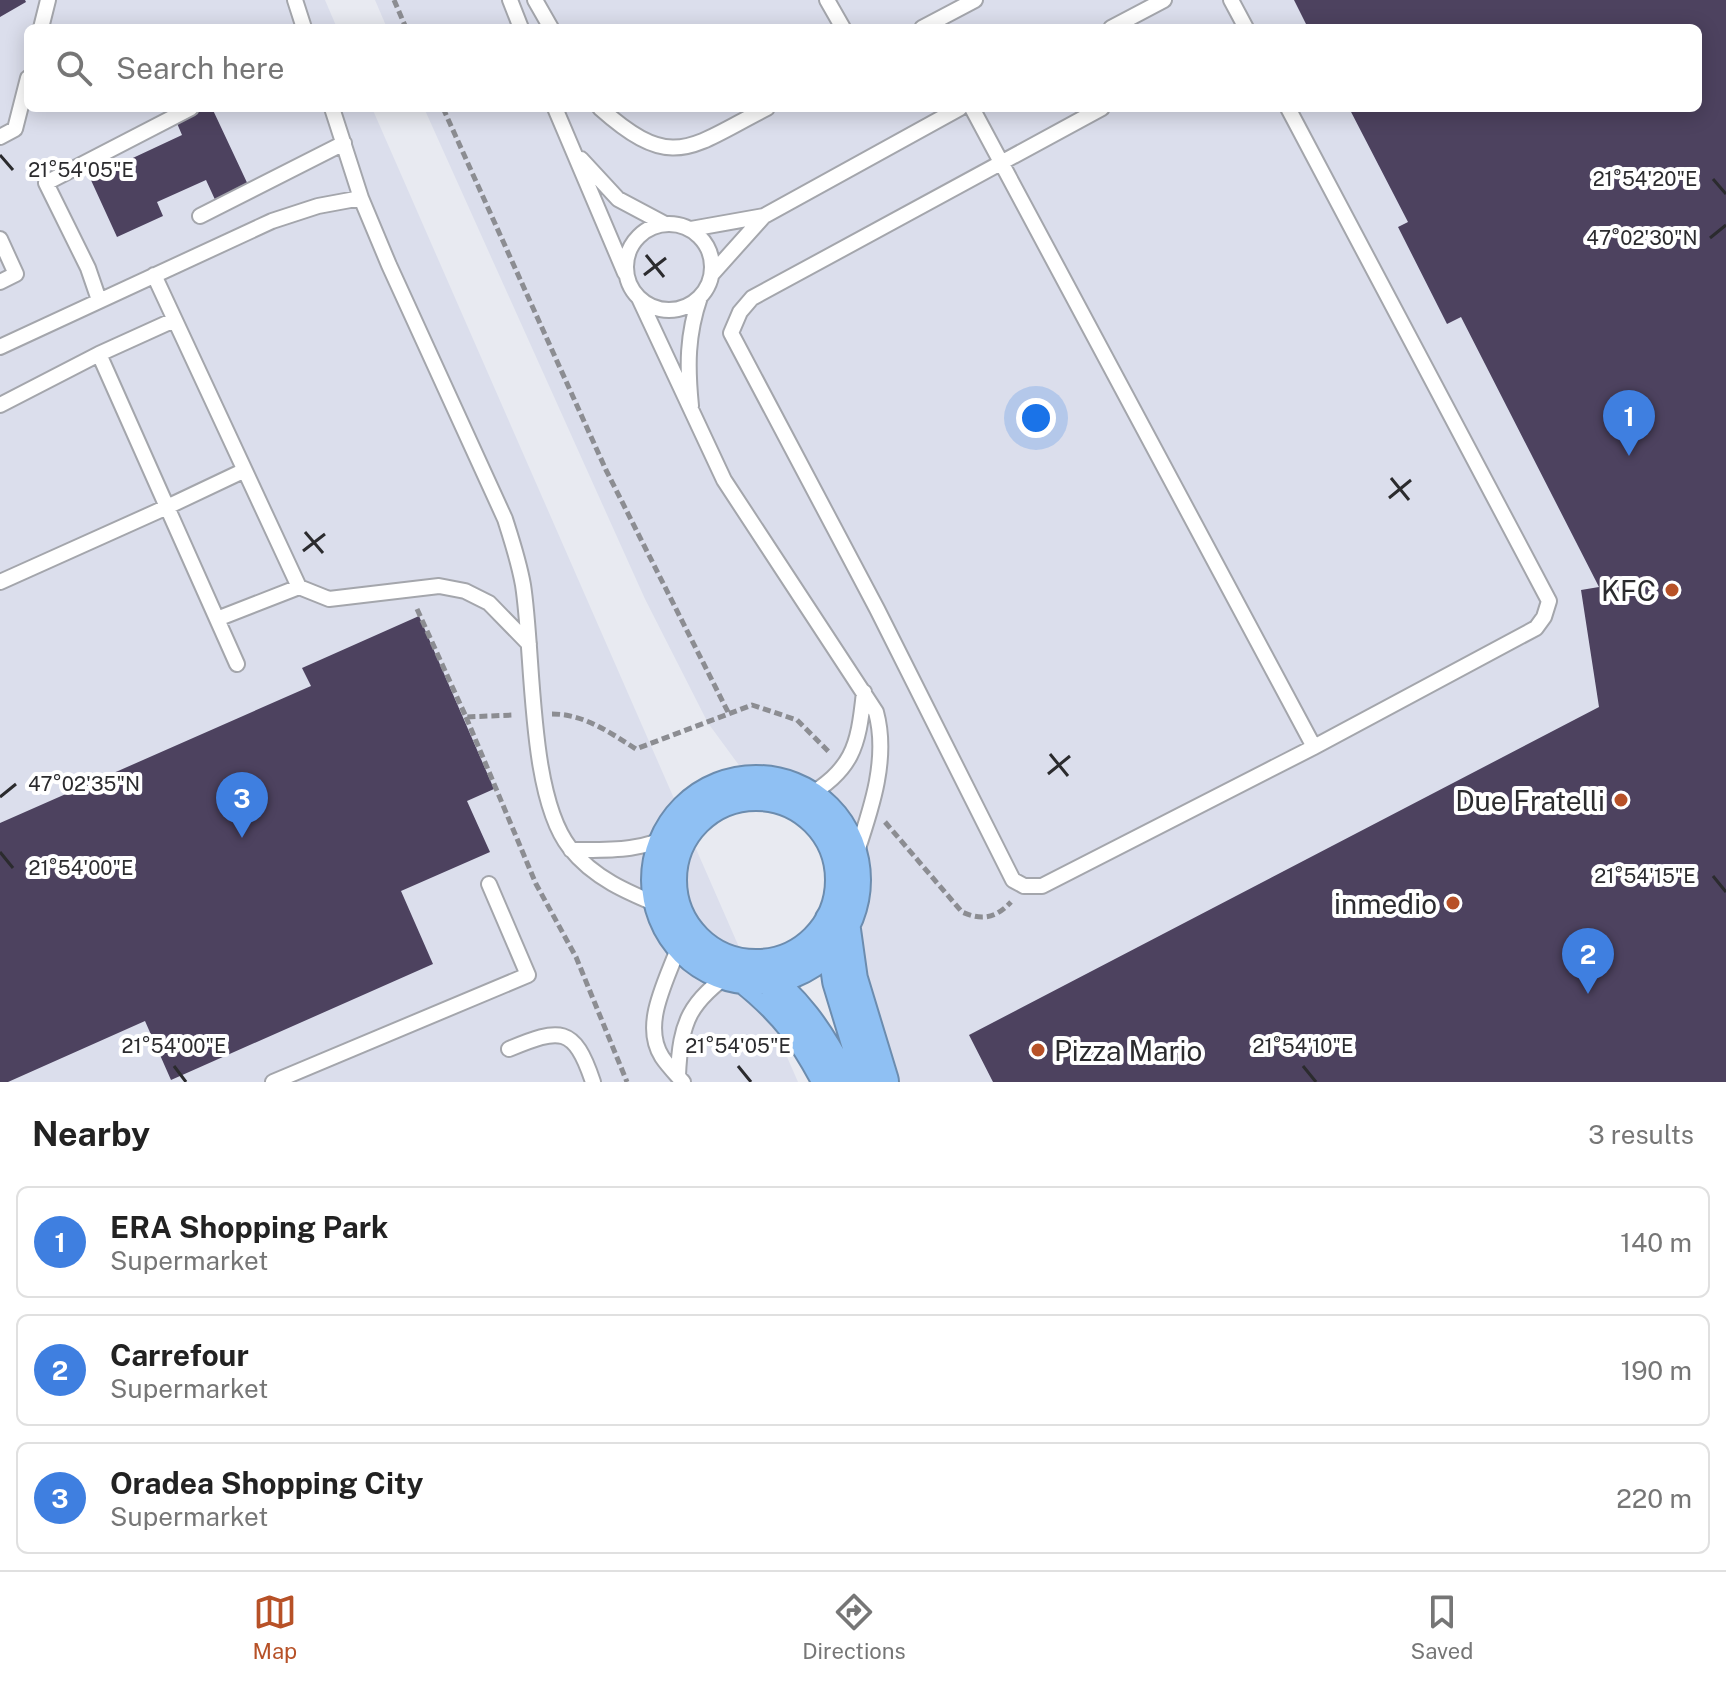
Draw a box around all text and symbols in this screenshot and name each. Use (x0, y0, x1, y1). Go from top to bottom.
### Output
search box (24, 24, 1702, 112)
icon: search (52, 46, 96, 90)
text: Search here (116, 50, 284, 86)
text: 21°54'05"E (28, 158, 134, 182)
text: 21°54'20"E (1593, 167, 1697, 191)
text: 47°02'30"N (1586, 226, 1698, 250)
pin: 1 (1603, 390, 1655, 456)
your location (1016, 398, 1056, 438)
place label: KFC (1601, 574, 1656, 607)
marker: KFC (1663, 581, 1681, 599)
text: 47°02'35"N (28, 772, 140, 796)
pin: 3 (216, 772, 268, 838)
place label: Due Fratelli (1455, 784, 1605, 817)
marker: Due Fratelli (1612, 791, 1630, 809)
text: 21°54'00"E (29, 856, 133, 880)
text: 21°54'15"E (1594, 864, 1696, 888)
place label: inmedio (1334, 887, 1437, 920)
marker: inmedio (1444, 894, 1462, 912)
pin: 2 (1562, 928, 1614, 994)
text: 21°54'00"E (122, 1034, 226, 1058)
text: 21°54'05"E (685, 1034, 791, 1058)
place label: Pizza Mario (1054, 1034, 1202, 1067)
text: 21°54'10"E (1253, 1034, 1353, 1058)
marker: Pizza Mario (1029, 1041, 1047, 1059)
text: Nearby (32, 1114, 150, 1154)
text: 3 results (1588, 1119, 1694, 1150)
text: ERA Shopping Park (110, 1209, 388, 1245)
text: 1 (54, 1227, 66, 1258)
text: 140 m (1620, 1227, 1692, 1258)
text: Supermarket (110, 1245, 268, 1276)
text: Carrefour (110, 1337, 249, 1373)
text: 2 (52, 1355, 68, 1386)
text: 190 m (1621, 1355, 1692, 1386)
text: Supermarket (110, 1373, 268, 1404)
text: Oradea Shopping City (110, 1465, 423, 1501)
text: 3 (51, 1483, 69, 1514)
text: 220 m (1616, 1483, 1692, 1514)
text: Supermarket (110, 1501, 268, 1532)
tab: Map (253, 1590, 297, 1664)
tab: Directions (802, 1590, 906, 1664)
tab: Saved (1411, 1590, 1473, 1664)

